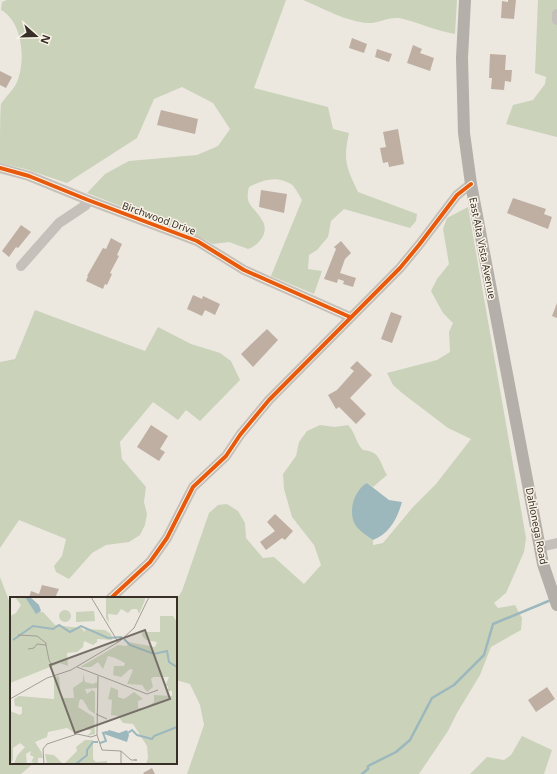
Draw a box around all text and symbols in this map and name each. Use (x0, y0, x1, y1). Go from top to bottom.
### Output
north arrow (16, 16, 56, 56)
text: N (37, 33, 54, 46)
street label: East Alta Vista Avenue (466, 196, 500, 300)
street label: Birchwood Drive (120, 198, 198, 238)
street label: Dahlonega Road (523, 486, 551, 566)
inset map (10, 597, 177, 764)

